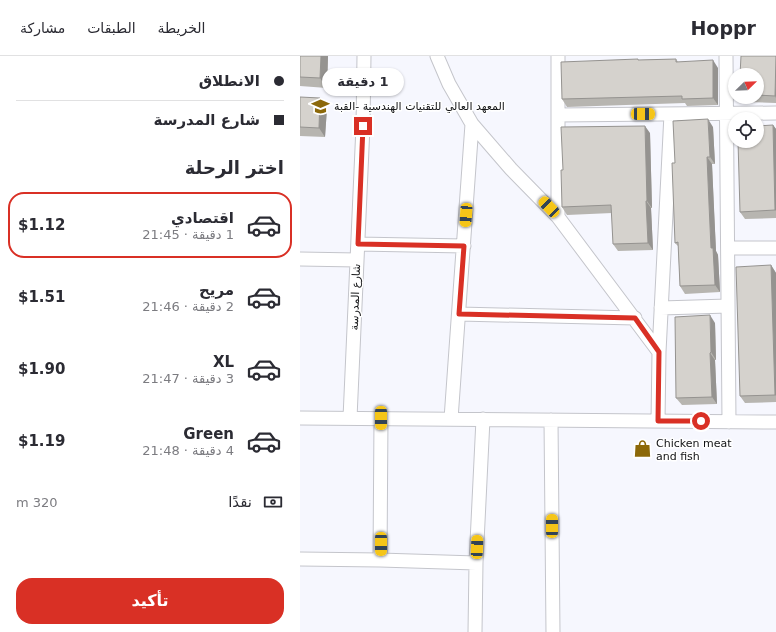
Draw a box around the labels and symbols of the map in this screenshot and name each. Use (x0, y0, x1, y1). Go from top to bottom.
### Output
callout: 1 دقيقة (322, 68, 404, 96)
north arrow (728, 68, 764, 104)
school or university icon: المعهد العالي للتقنيات الهندسية -القبة (311, 96, 331, 116)
place label: المعهد العالي للتقنيات الهندسية -القبة (334, 100, 505, 113)
car (631, 108, 655, 120)
route end (354, 117, 372, 135)
car (536, 194, 562, 220)
car (459, 203, 473, 227)
street label: شارع المدرسة (348, 263, 363, 331)
car (375, 406, 387, 430)
route start (692, 412, 710, 430)
place label: Chicken meat and fish (656, 437, 732, 463)
shop icon: Chicken meat and fish (633, 439, 653, 459)
car (546, 514, 558, 538)
car (375, 532, 387, 556)
car (471, 535, 483, 559)

